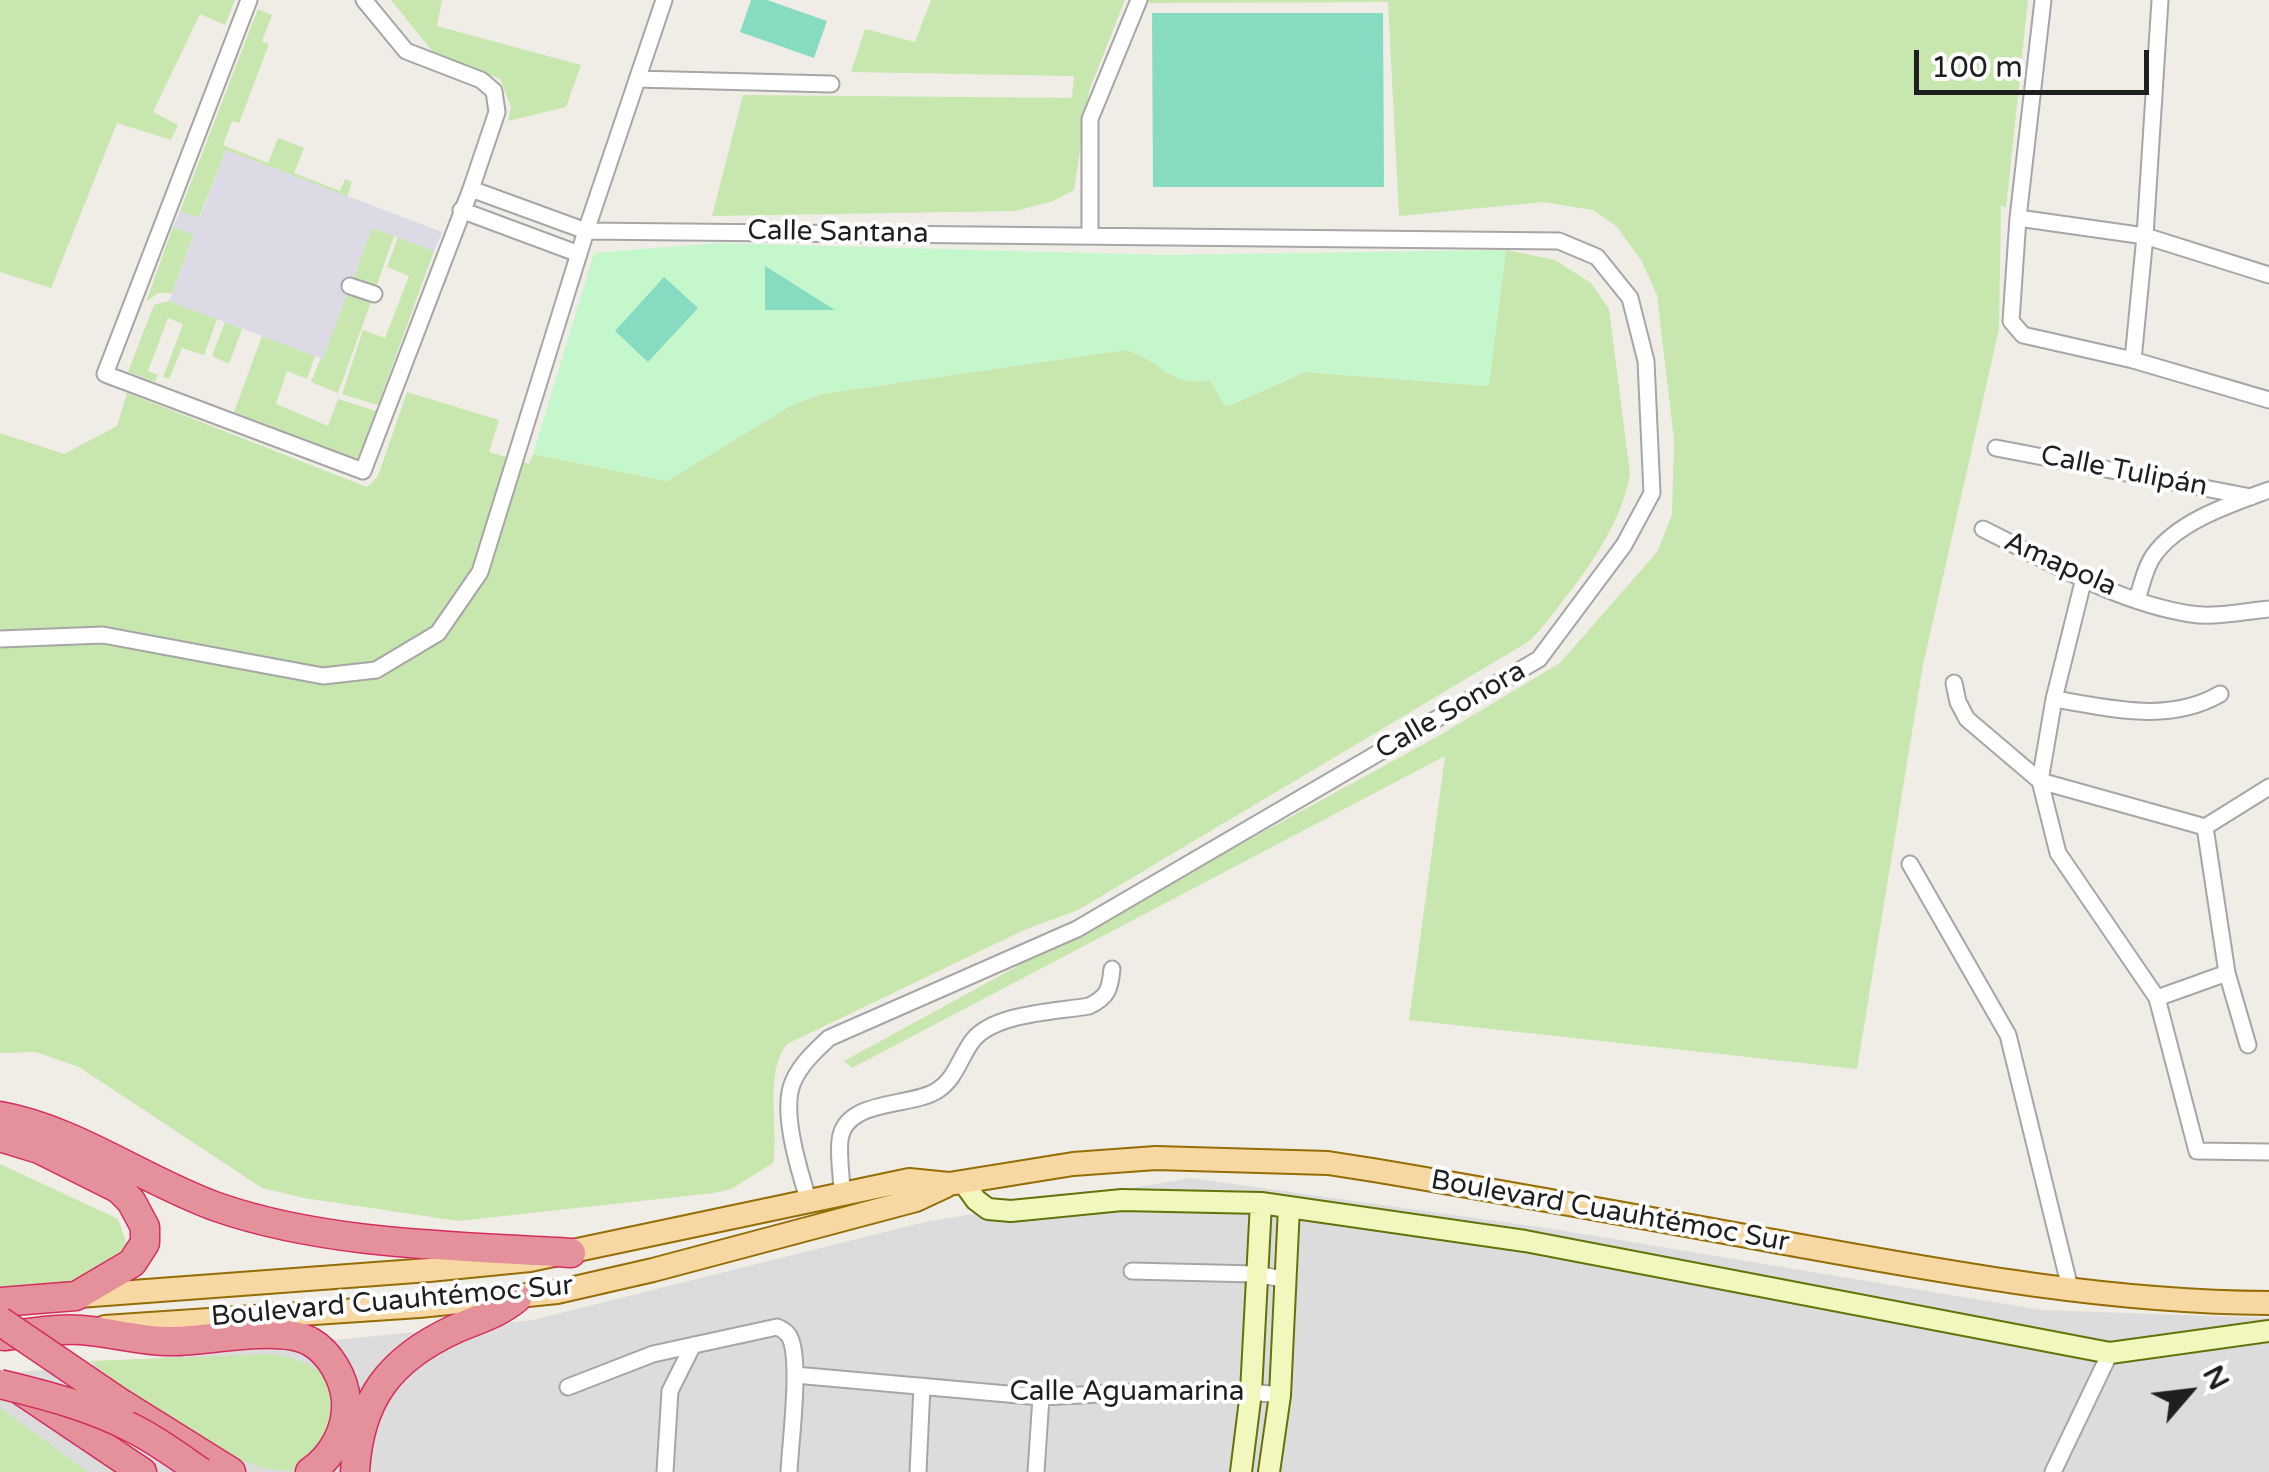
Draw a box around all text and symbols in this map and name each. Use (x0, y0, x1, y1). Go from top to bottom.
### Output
scale bar (1919, 30, 2154, 92)
text: 100 m (1931, 49, 2023, 86)
street label: Calle Santana (747, 215, 929, 251)
street label: Calle Tulipán (2038, 439, 2210, 505)
street label: Amapola (1999, 525, 2121, 605)
street label: Calle Sonora (1370, 655, 1532, 767)
street label: Boulevard Cuauhtémoc Sur (1428, 1164, 1792, 1260)
street label: Boulevard Cuauhtémoc Sur (210, 1269, 574, 1335)
north arrow (2139, 1342, 2239, 1442)
text: N (2195, 1360, 2236, 1396)
street label: Calle Aguamarina (1009, 1376, 1245, 1410)

